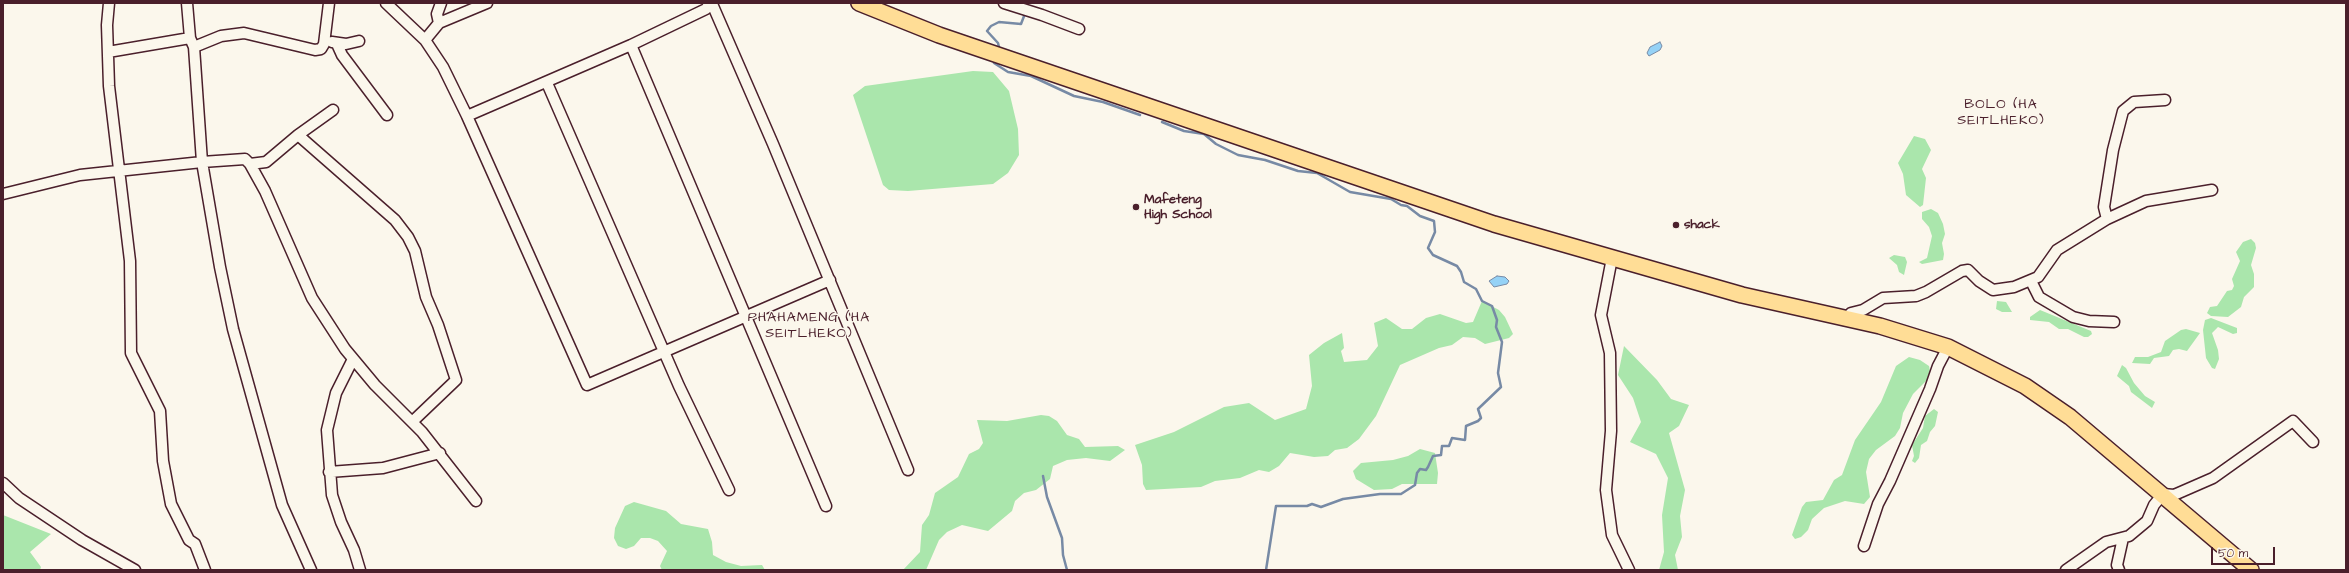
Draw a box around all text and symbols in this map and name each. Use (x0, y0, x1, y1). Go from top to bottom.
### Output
district label: BOLO (HA SEITLHEKO) (1957, 97, 2045, 130)
place label: Mafeteng High School (1144, 192, 1212, 223)
marker: Mafeteng High School (1131, 202, 1141, 212)
place label: shack (1684, 217, 1720, 233)
marker: shack (1671, 220, 1681, 230)
district label: PHAHAMENG (HA SEITLHEKO) (748, 310, 870, 342)
scale bar (2213, 539, 2277, 565)
text: 50 m (2218, 545, 2248, 562)

